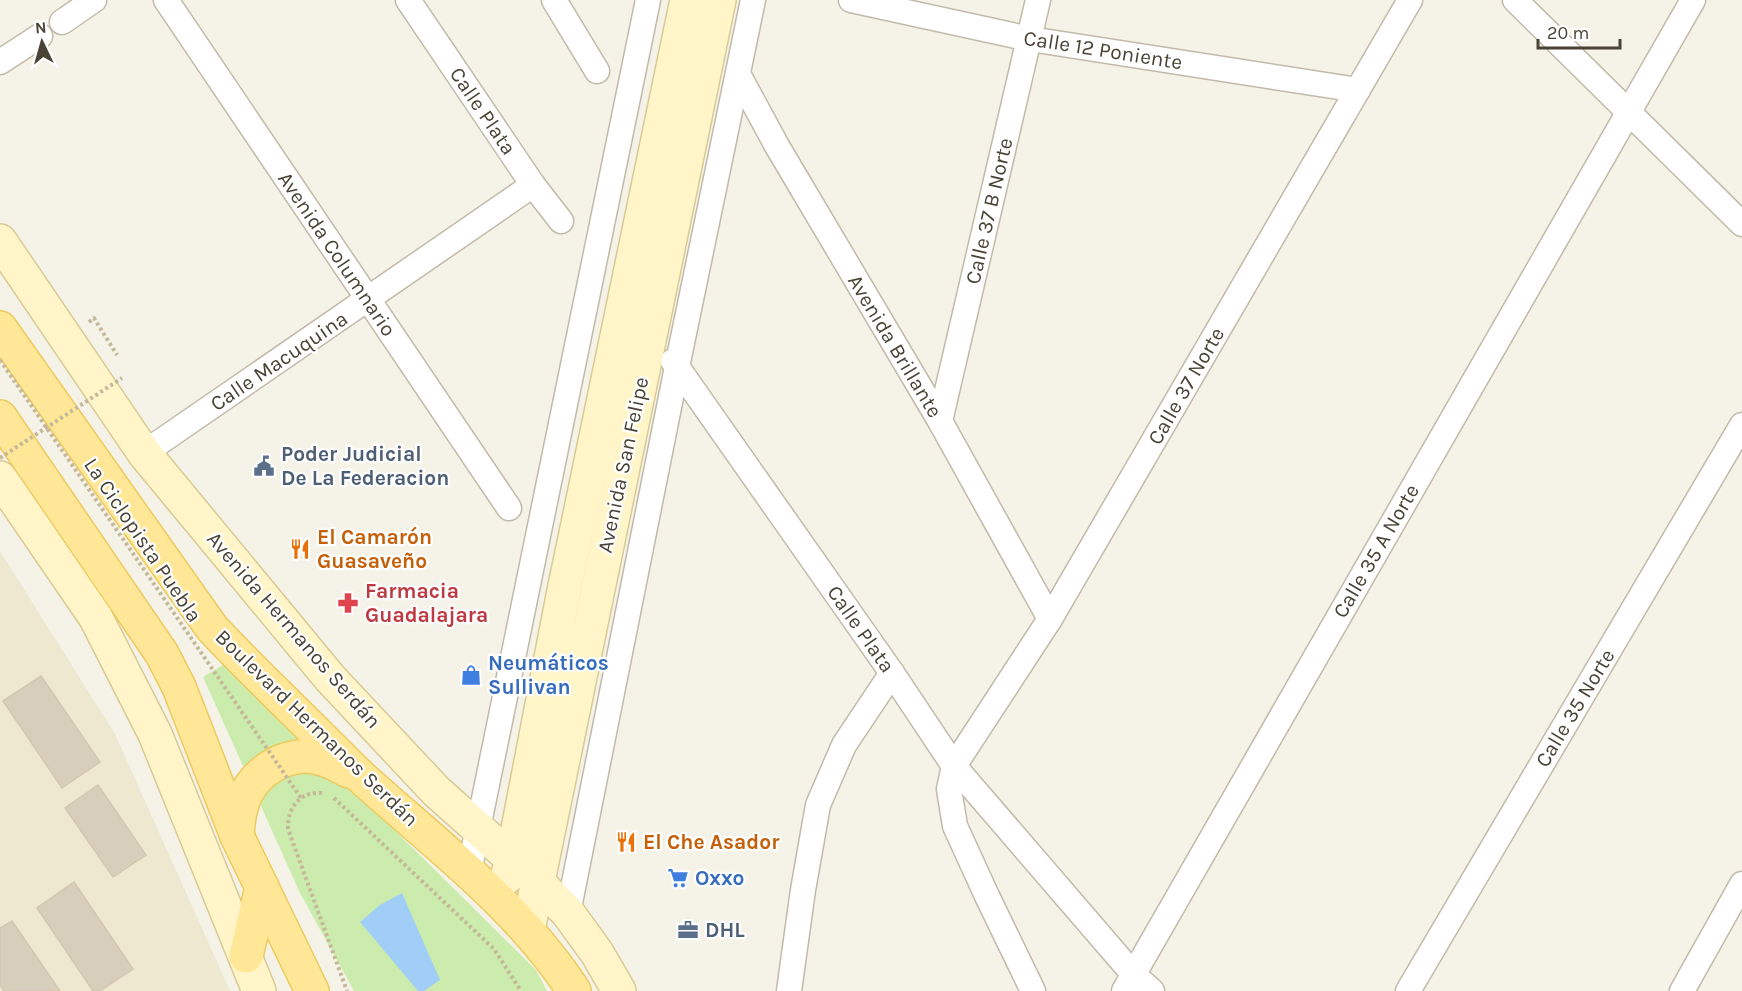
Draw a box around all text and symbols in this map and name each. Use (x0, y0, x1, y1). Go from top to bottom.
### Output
north arrow (12, 12, 72, 72)
scale bar (1538, 12, 1620, 50)
text: N (34, 18, 47, 38)
text: 20 m (1547, 22, 1589, 44)
street label: Calle 12 Poniente (1022, 26, 1184, 74)
street label: Calle Plata (445, 63, 521, 159)
street label: Calle 37 B Norte (961, 136, 1017, 286)
street label: Avenida Columnario (273, 167, 401, 341)
street label: Avenida Brillante (843, 270, 947, 422)
street label: Calle Macuquina (206, 306, 352, 416)
street label: Calle 37 Norte (1143, 323, 1229, 449)
street label: Avenida San Felipe (593, 375, 653, 555)
place label: Poder Judicial De La Federacion (281, 442, 449, 490)
street label: La Ciclopista Puebla (79, 453, 207, 627)
public building icon: Poder Judicial De La Federacion (252, 454, 276, 478)
street label: Calle 35 A Norte (1328, 480, 1424, 622)
place label: El Camarón Guasaveño (317, 525, 432, 573)
street label: Avenida Hermanos Serdán (202, 527, 386, 733)
restaurant icon: El Camarón Guasaveño (288, 537, 312, 561)
place label: Farmacia Guadalajara (365, 579, 488, 627)
street label: Calle Plata (822, 581, 900, 677)
pharmacy icon: Farmacia Guadalajara (336, 591, 360, 615)
street label: Boulevard Hermanos Serdán (211, 625, 423, 831)
street label: Calle 35 Norte (1530, 645, 1620, 771)
place label: Neumáticos Sullivan (488, 651, 609, 699)
shop icon: Neumáticos Sullivan (459, 663, 483, 687)
restaurant icon: El Che Asador (614, 830, 638, 854)
place label: El Che Asador (643, 830, 780, 854)
supermarket icon: Oxxo (666, 866, 690, 890)
place label: Oxxo (695, 866, 744, 890)
office icon: DHL (676, 918, 700, 942)
place label: DHL (705, 918, 745, 942)

